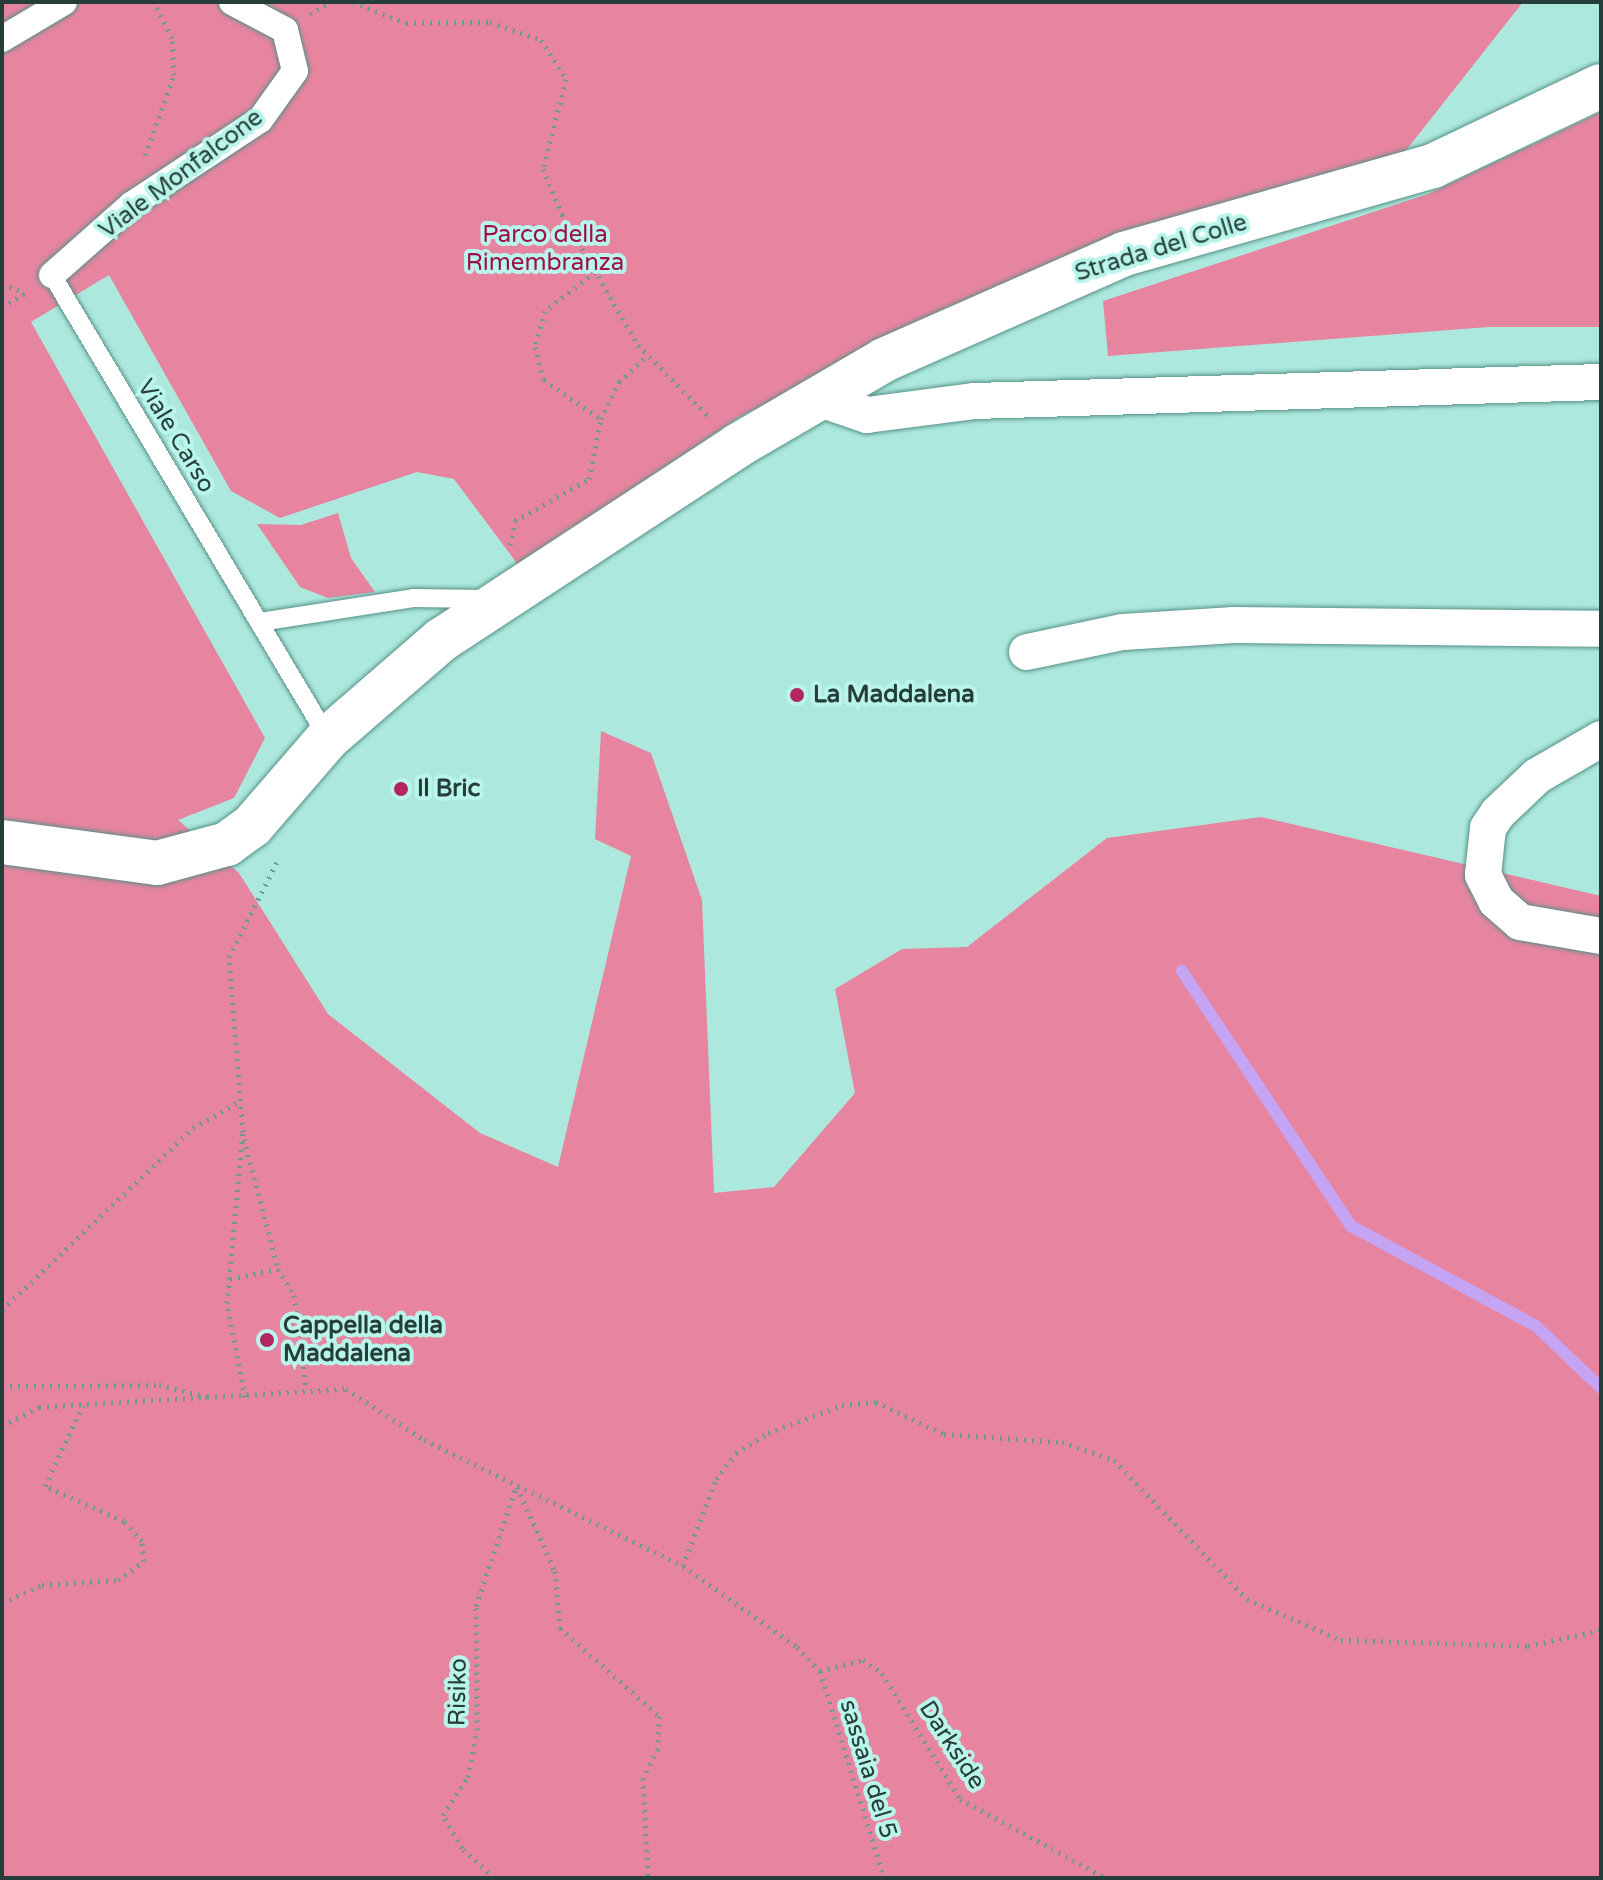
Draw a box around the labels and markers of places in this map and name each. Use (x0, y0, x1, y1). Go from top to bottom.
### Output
place label: La Maddalena (813, 681, 975, 709)
marker: La Maddalena (788, 686, 806, 704)
place label: Il Bric (417, 775, 480, 803)
marker: Il Bric (392, 780, 410, 798)
place label: Cappella della Maddalena (283, 1312, 443, 1368)
marker: Cappella della Maddalena (258, 1331, 276, 1349)

